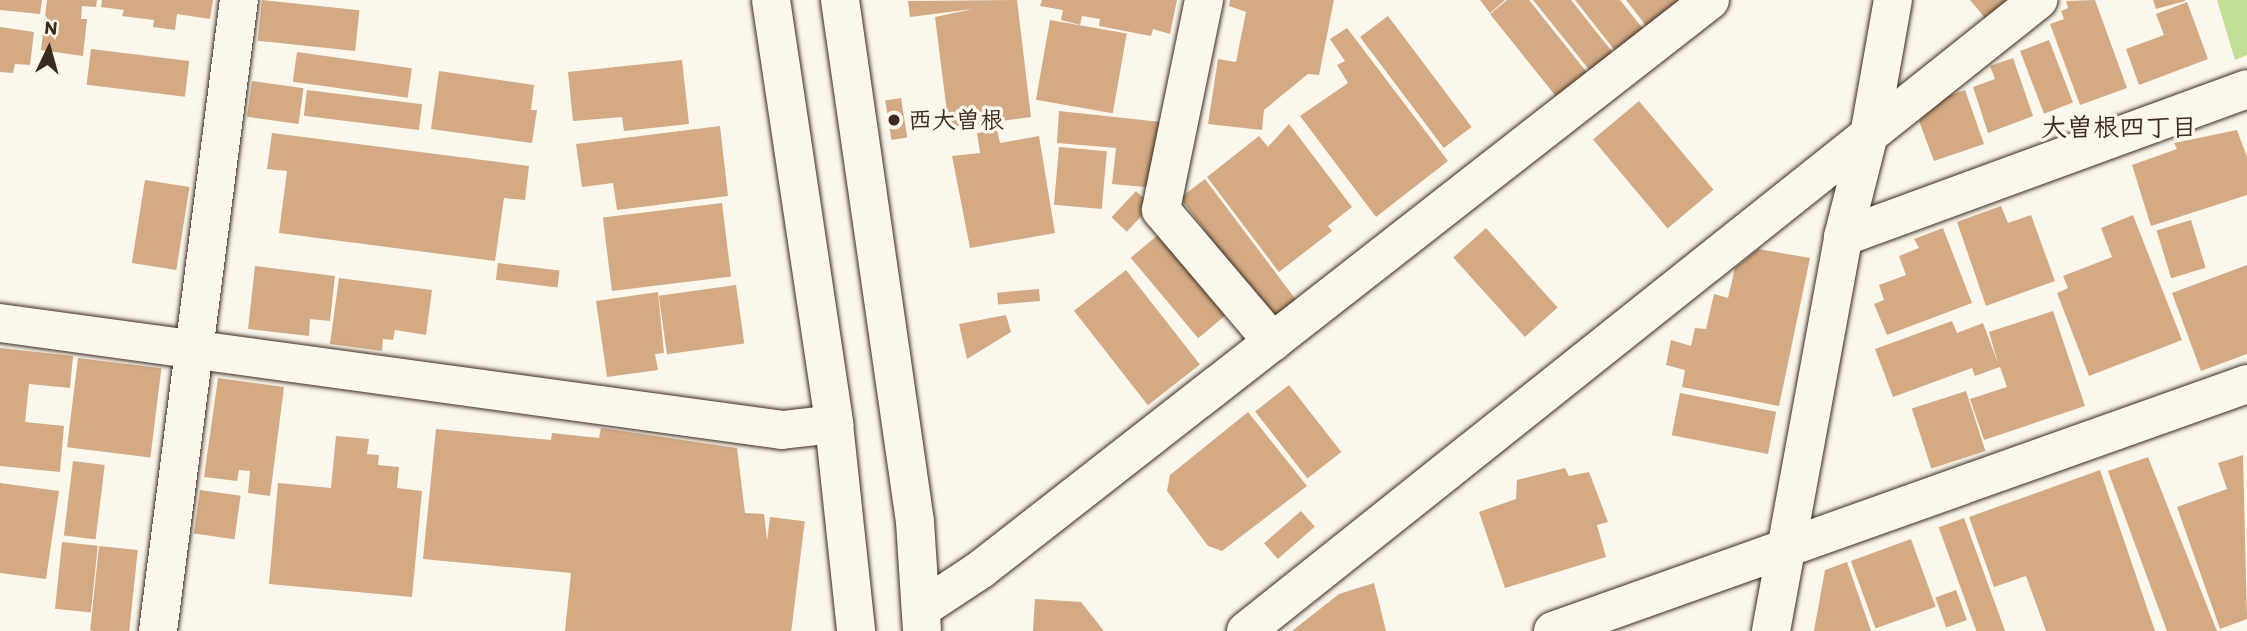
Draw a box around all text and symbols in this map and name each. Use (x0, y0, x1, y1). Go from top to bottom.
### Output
north arrow (14, 14, 84, 84)
text: N (43, 16, 58, 40)
place label: 西大曽根 (908, 106, 1004, 134)
marker: 西大曽根 (886, 112, 902, 128)
district label: 大曽根四丁目 (2041, 112, 2197, 144)

